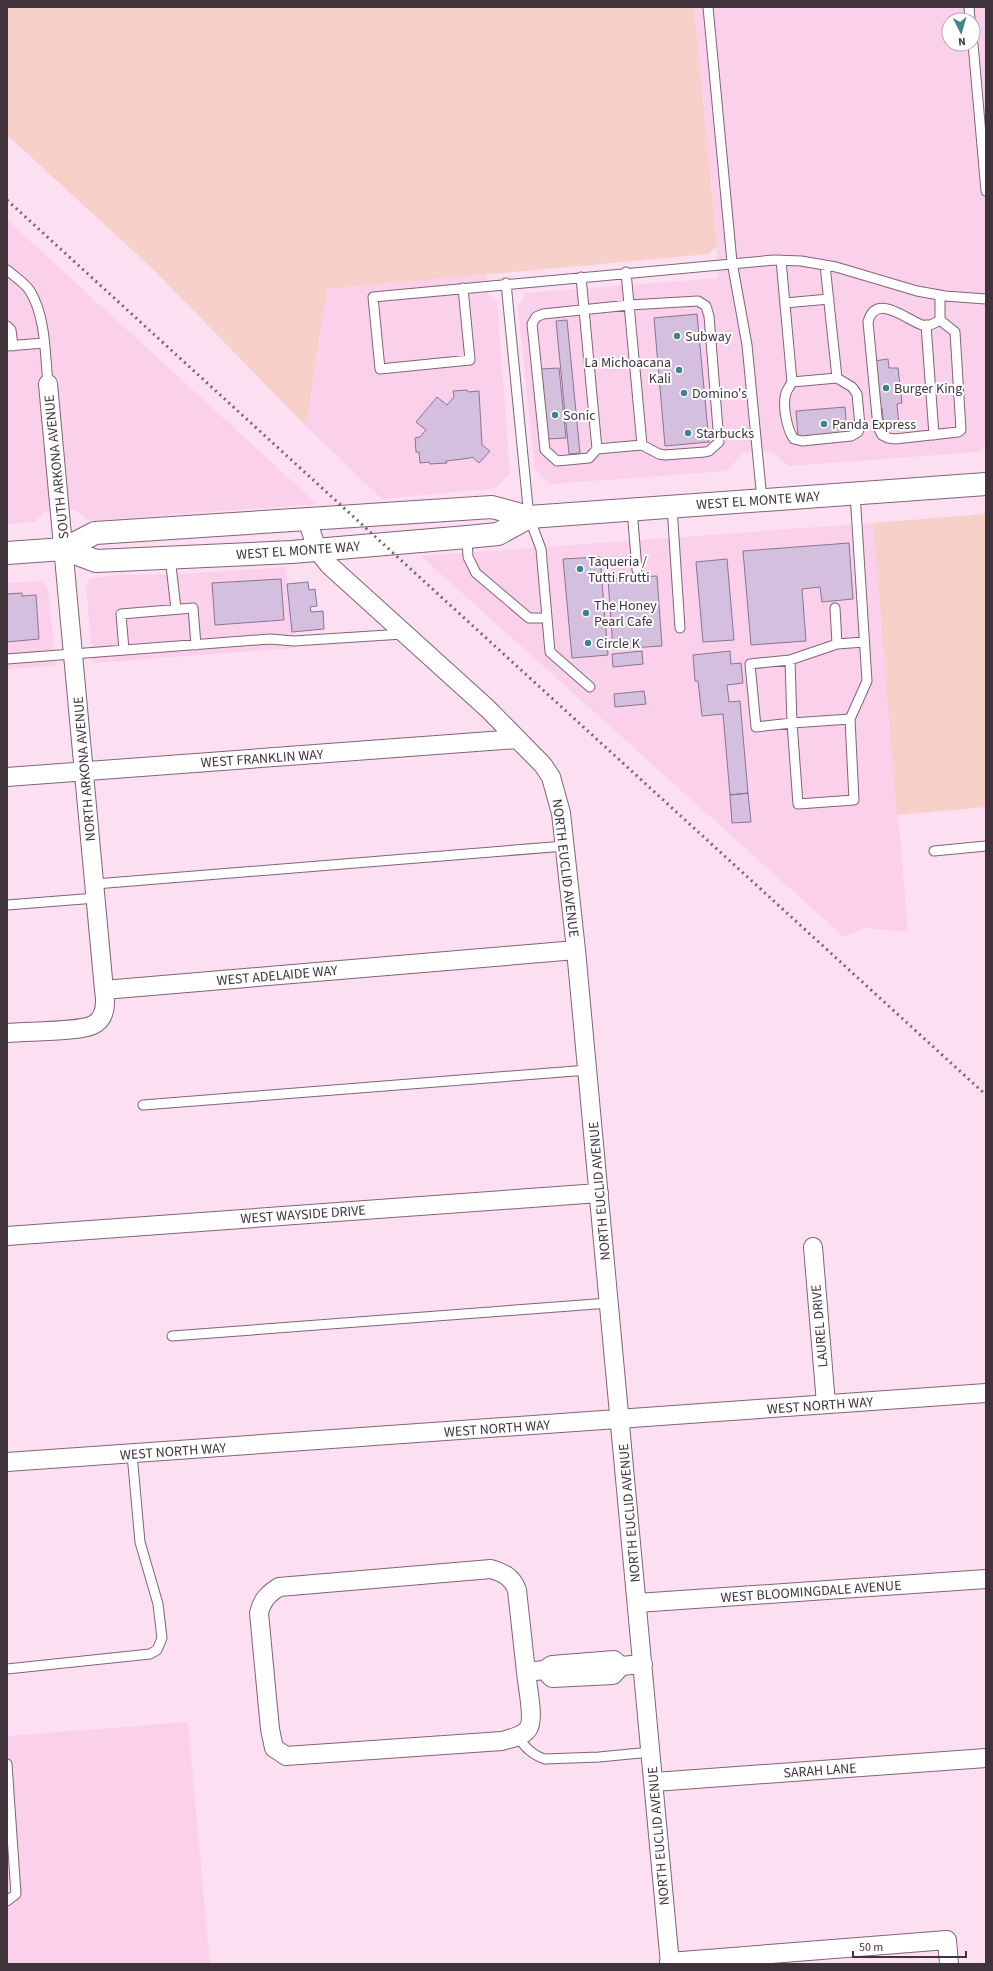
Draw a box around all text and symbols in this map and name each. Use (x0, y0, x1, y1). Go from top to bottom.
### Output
north arrow (941, 12, 981, 52)
text: N (958, 34, 966, 49)
place label: Subway (685, 327, 732, 347)
marker: Subway (672, 331, 682, 341)
place label: La Michoacana Kali (584, 353, 671, 389)
marker: La Michoacana Kali (674, 365, 684, 375)
place label: Burger King (894, 379, 962, 399)
marker: Burger King (881, 383, 891, 393)
place label: Domino's (692, 384, 747, 404)
marker: Domino's (679, 388, 689, 398)
street label: SOUTH ARKONA AVENUE (39, 394, 75, 540)
place label: Sonic (563, 406, 596, 426)
marker: Sonic (550, 410, 560, 420)
place label: Panda Express (832, 415, 916, 435)
marker: Panda Express (819, 419, 829, 429)
place label: Starbucks (696, 424, 754, 444)
marker: Starbucks (683, 428, 693, 438)
street label: WEST EL MONTE WAY (695, 487, 821, 515)
street label: WEST EL MONTE WAY (235, 537, 361, 565)
place label: Taqueria / Tutti Frutti (588, 552, 650, 588)
marker: Taqueria / Tutti Frutti (575, 564, 585, 574)
place label: The Honey Pearl Cafe (594, 596, 657, 632)
marker: The Honey Pearl Cafe (581, 608, 591, 618)
place label: Circle K (596, 634, 641, 654)
marker: Circle K (583, 638, 593, 648)
street label: NORTH ARKONA AVENUE (69, 696, 101, 842)
street label: WEST FRANKLIN WAY (200, 745, 324, 773)
street label: NORTH EUCLID AVENUE (547, 798, 583, 938)
street label: WEST ADELAIDE WAY (216, 961, 339, 991)
street label: NORTH EUCLID AVENUE (584, 1121, 616, 1261)
street label: WEST WAYSIDE DRIVE (240, 1201, 366, 1229)
street label: LAUREL DRIVE (806, 1284, 834, 1368)
street label: WEST NORTH WAY (766, 1392, 874, 1420)
street label: WEST NORTH WAY (443, 1415, 551, 1443)
street label: WEST NORTH WAY (119, 1438, 227, 1466)
street label: NORTH EUCLID AVENUE (614, 1443, 646, 1583)
street label: WEST BLOOMINGDALE AVENUE (720, 1576, 902, 1608)
street label: SARAH LANE (783, 1758, 857, 1784)
street label: NORTH EUCLID AVENUE (643, 1766, 675, 1906)
scale bar (853, 1933, 966, 1959)
text: 50 m (859, 1939, 883, 1956)

